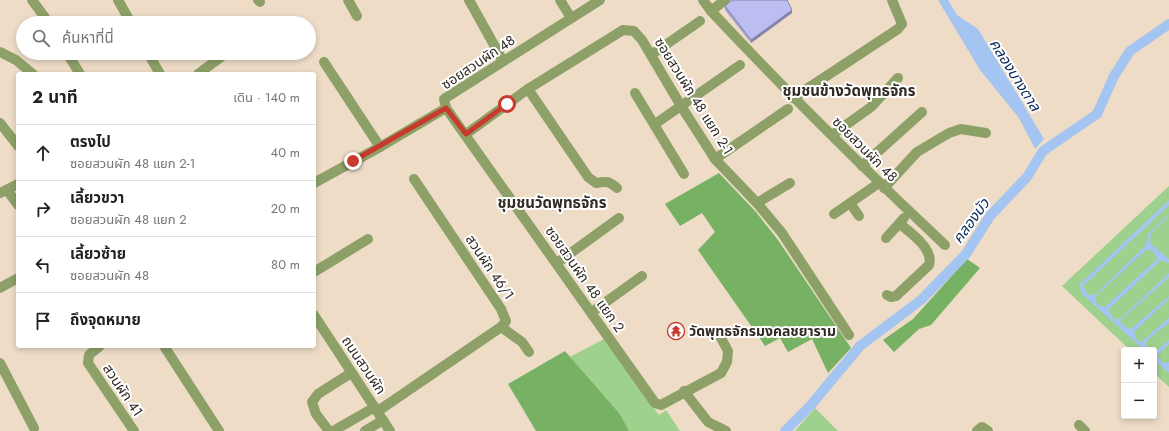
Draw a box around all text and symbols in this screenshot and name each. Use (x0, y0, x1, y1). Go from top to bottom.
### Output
search box (16, 16, 316, 60)
icon: search (30, 27, 52, 49)
text: ค้นหาที่นี่ (62, 27, 114, 49)
street label: ซอยสวนผัก 48 (437, 30, 519, 94)
street label: ซอยสวนผัก 48 แยก 2-1 (650, 33, 738, 159)
water label: คลองบางตาล (984, 34, 1046, 116)
district label: ชุมชนข้างวัดพุทธจักร (782, 80, 916, 102)
text: 2 นาที (32, 85, 78, 109)
text: เดิน · 140 m (233, 88, 300, 107)
route start (498, 95, 516, 113)
street label: ซอยสวนผัก 48 (828, 112, 902, 186)
text: ตรงไป (70, 131, 111, 153)
icon: ahead (32, 142, 54, 164)
text: 40 m (271, 143, 300, 162)
route end (344, 152, 362, 170)
text: ซอยสวนผัก 48 แยก 2-1 (70, 154, 195, 173)
text: เลี้ยวขวา (70, 187, 124, 209)
district label: ชุมชนวัดพุทธจักร (497, 192, 607, 214)
water label: คลองบัว (947, 193, 995, 248)
icon: right (32, 198, 54, 220)
text: 20 m (271, 199, 300, 218)
text: ซอยสวนผัก 48 แยก 2 (70, 210, 187, 229)
street label: ซอยสวนผัก 48 แยก 2 (541, 222, 629, 336)
street label: สวนผัก 46/1 (461, 230, 519, 304)
text: เลี้ยวซ้าย (70, 243, 126, 265)
icon: left (32, 254, 54, 276)
text: 80 m (271, 255, 300, 274)
text: ซอยสวนผัก 48 (70, 266, 149, 285)
text: ถึงจุดหมาย (70, 309, 141, 331)
icon: arrive (32, 310, 54, 332)
temple icon: วัดพุทธจักรมงคลชยาราม (666, 321, 686, 341)
place label: วัดพุทธจักรมงคลชยาราม (689, 321, 836, 341)
street label: ถนนสวนผัก (337, 332, 391, 398)
map controls (1121, 347, 1157, 419)
button: + (1121, 347, 1157, 383)
street label: สวนผัก 41 (98, 360, 148, 420)
button: − (1121, 383, 1157, 419)

